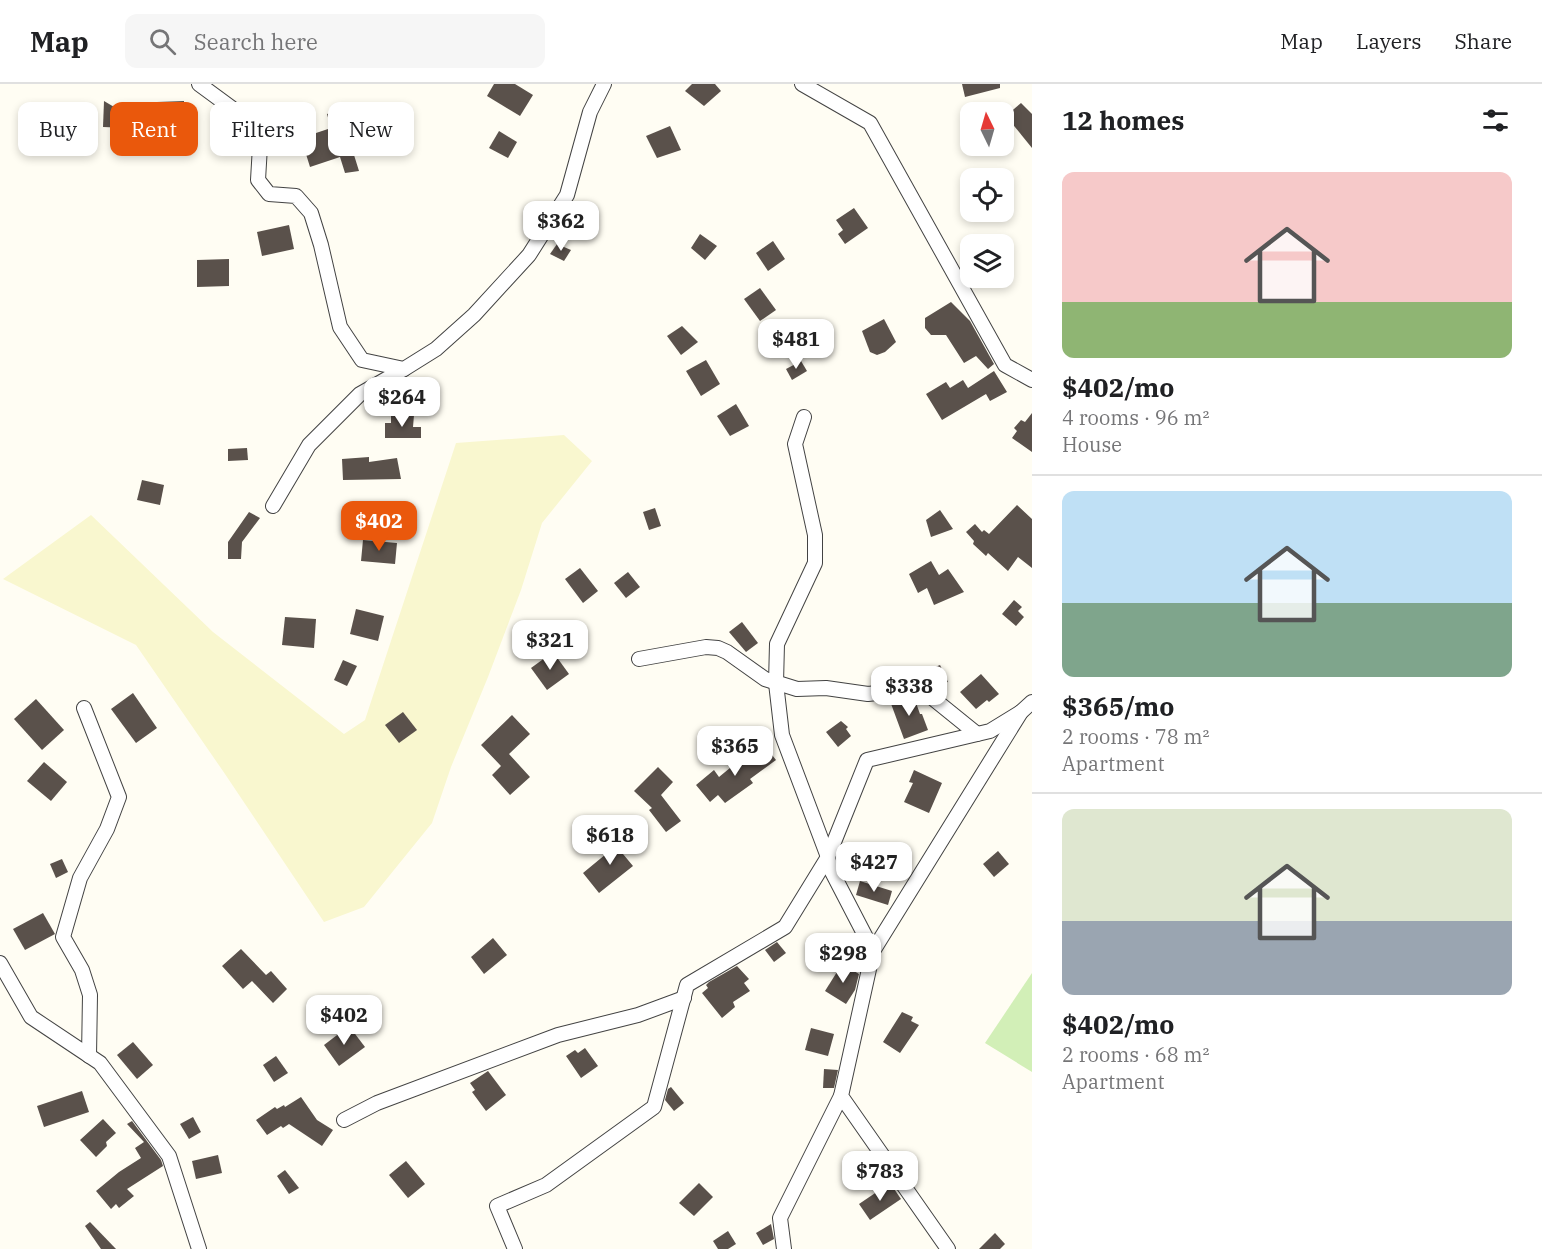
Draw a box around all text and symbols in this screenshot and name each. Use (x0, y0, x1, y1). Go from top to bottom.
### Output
search box (125, 14, 545, 68)
text: Map (30, 23, 89, 60)
icon: search (146, 25, 179, 58)
text: Search here (194, 27, 318, 56)
text: Map (1280, 27, 1323, 55)
text: Layers (1356, 27, 1422, 55)
text: Share (1455, 27, 1512, 55)
chip: Buy (18, 102, 98, 156)
chip: Rent (110, 102, 198, 156)
chip: Filters (210, 102, 316, 156)
chip: New (328, 102, 414, 156)
north arrow (960, 102, 1014, 156)
map controls (960, 102, 1014, 288)
text: 12 homes (1062, 103, 1184, 137)
icon: filters (1479, 104, 1512, 137)
button: locate (960, 168, 1014, 222)
pin: $362 (525, 201, 597, 252)
text: $362 (537, 207, 585, 234)
icon: home (1233, 211, 1341, 319)
button: layers (960, 234, 1014, 288)
pin: $481 (760, 319, 832, 370)
text: $481 (772, 325, 820, 352)
text: $402/mo (1062, 370, 1174, 404)
pin: $264 (366, 377, 438, 428)
text: $264 (378, 383, 426, 410)
text: 4 rooms · 96 m² (1062, 404, 1209, 431)
text: House (1062, 431, 1122, 458)
pin: $402 (343, 501, 415, 552)
text: $402 (355, 507, 403, 534)
icon: home (1233, 530, 1341, 638)
pin: $321 (514, 620, 586, 671)
text: $321 (526, 626, 574, 653)
pin: $338 (873, 666, 945, 717)
text: $338 (885, 672, 933, 699)
text: $365/mo (1062, 689, 1174, 723)
text: 2 rooms · 78 m² (1062, 723, 1209, 750)
pin: $365 (699, 726, 771, 777)
text: $365 (711, 732, 759, 759)
text: Apartment (1062, 750, 1165, 777)
pin: $618 (574, 815, 646, 866)
text: $618 (586, 821, 634, 848)
pin: $427 (838, 842, 910, 893)
text: $427 (850, 848, 898, 875)
icon: home (1233, 848, 1341, 956)
pin: $298 (807, 933, 879, 984)
text: $298 (819, 939, 867, 966)
pin: $402 (308, 995, 380, 1046)
text: $402 (320, 1001, 368, 1028)
text: $402/mo (1062, 1007, 1174, 1041)
text: 2 rooms · 68 m² (1062, 1041, 1209, 1068)
text: Apartment (1062, 1068, 1165, 1095)
pin: $783 (844, 1151, 916, 1202)
text: $783 (856, 1157, 904, 1184)

